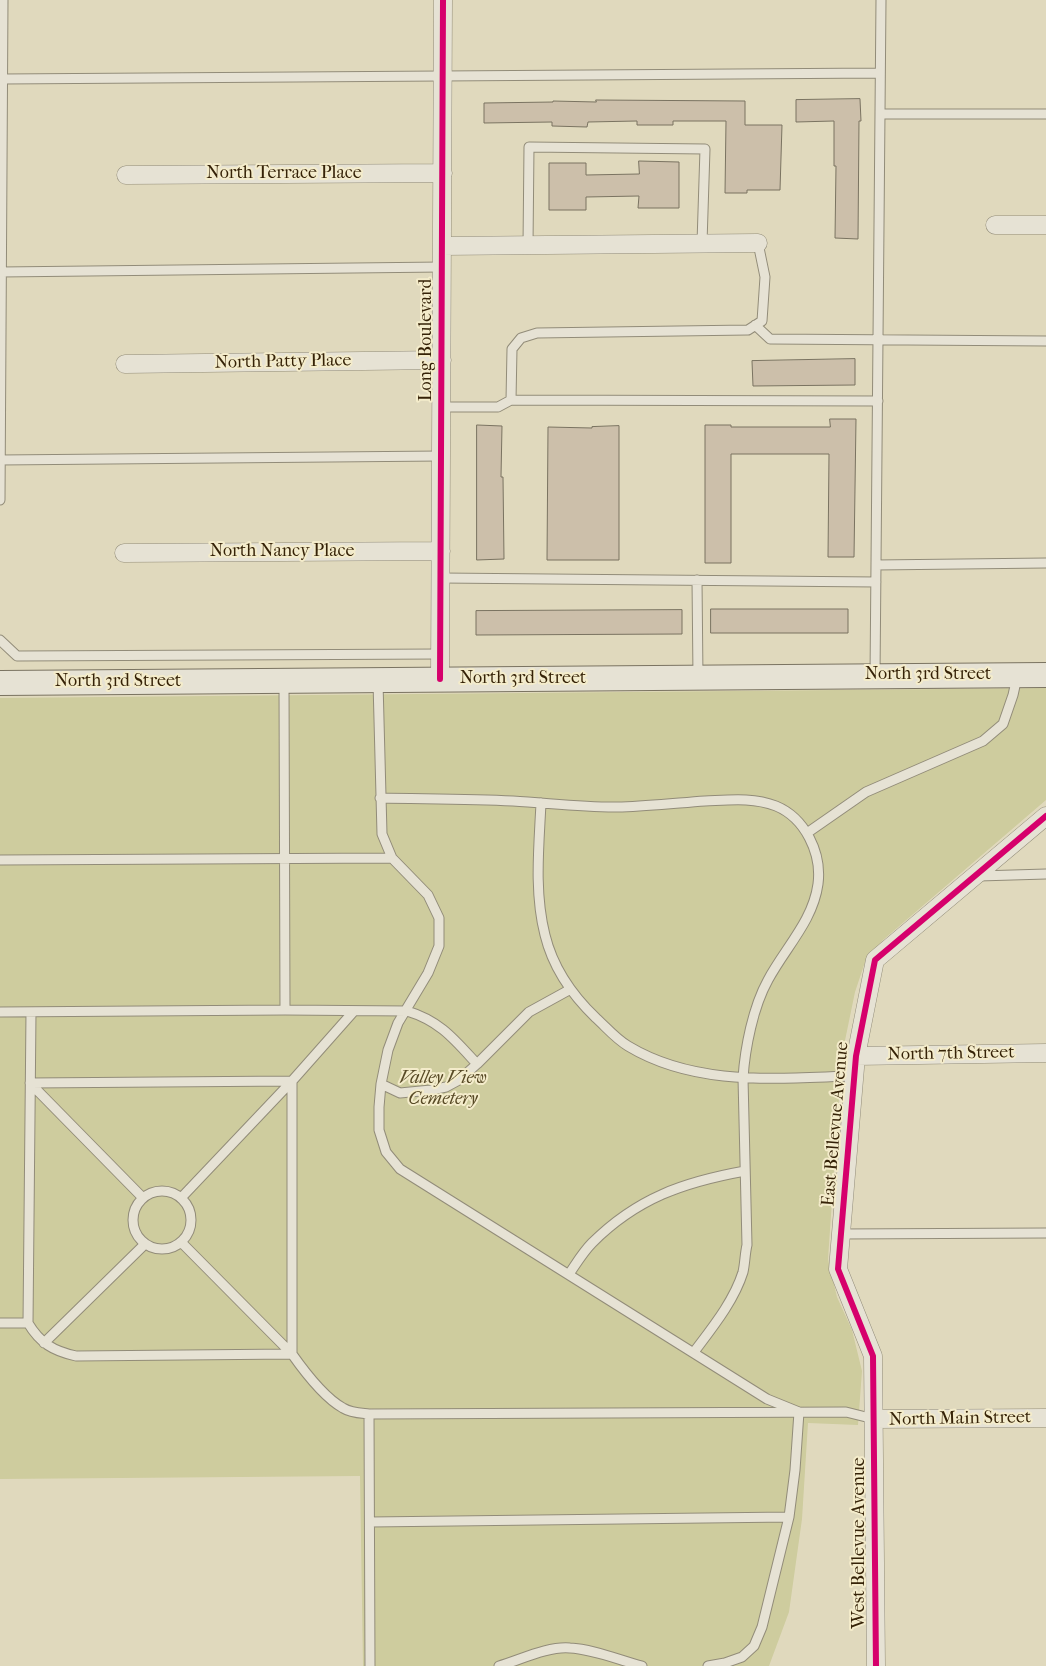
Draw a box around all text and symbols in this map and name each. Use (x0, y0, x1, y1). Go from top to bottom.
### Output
street label: North Terrace Place (206, 163, 362, 185)
street label: Long Boulevard (416, 279, 438, 401)
street label: North Patty Place (214, 350, 352, 374)
street label: North Nancy Place (210, 541, 354, 563)
street label: North 3rd Street (865, 664, 991, 686)
street label: North 3rd Street (460, 668, 586, 690)
street label: North 3rd Street (55, 671, 181, 693)
street label: East Bellevue Avenue (818, 1041, 854, 1207)
street label: North 7th Street (887, 1042, 1015, 1066)
park label: Valley View Cemetery (399, 1068, 487, 1110)
street label: North Main Street (889, 1407, 1031, 1431)
street label: West Bellevue Avenue (849, 1457, 871, 1629)

